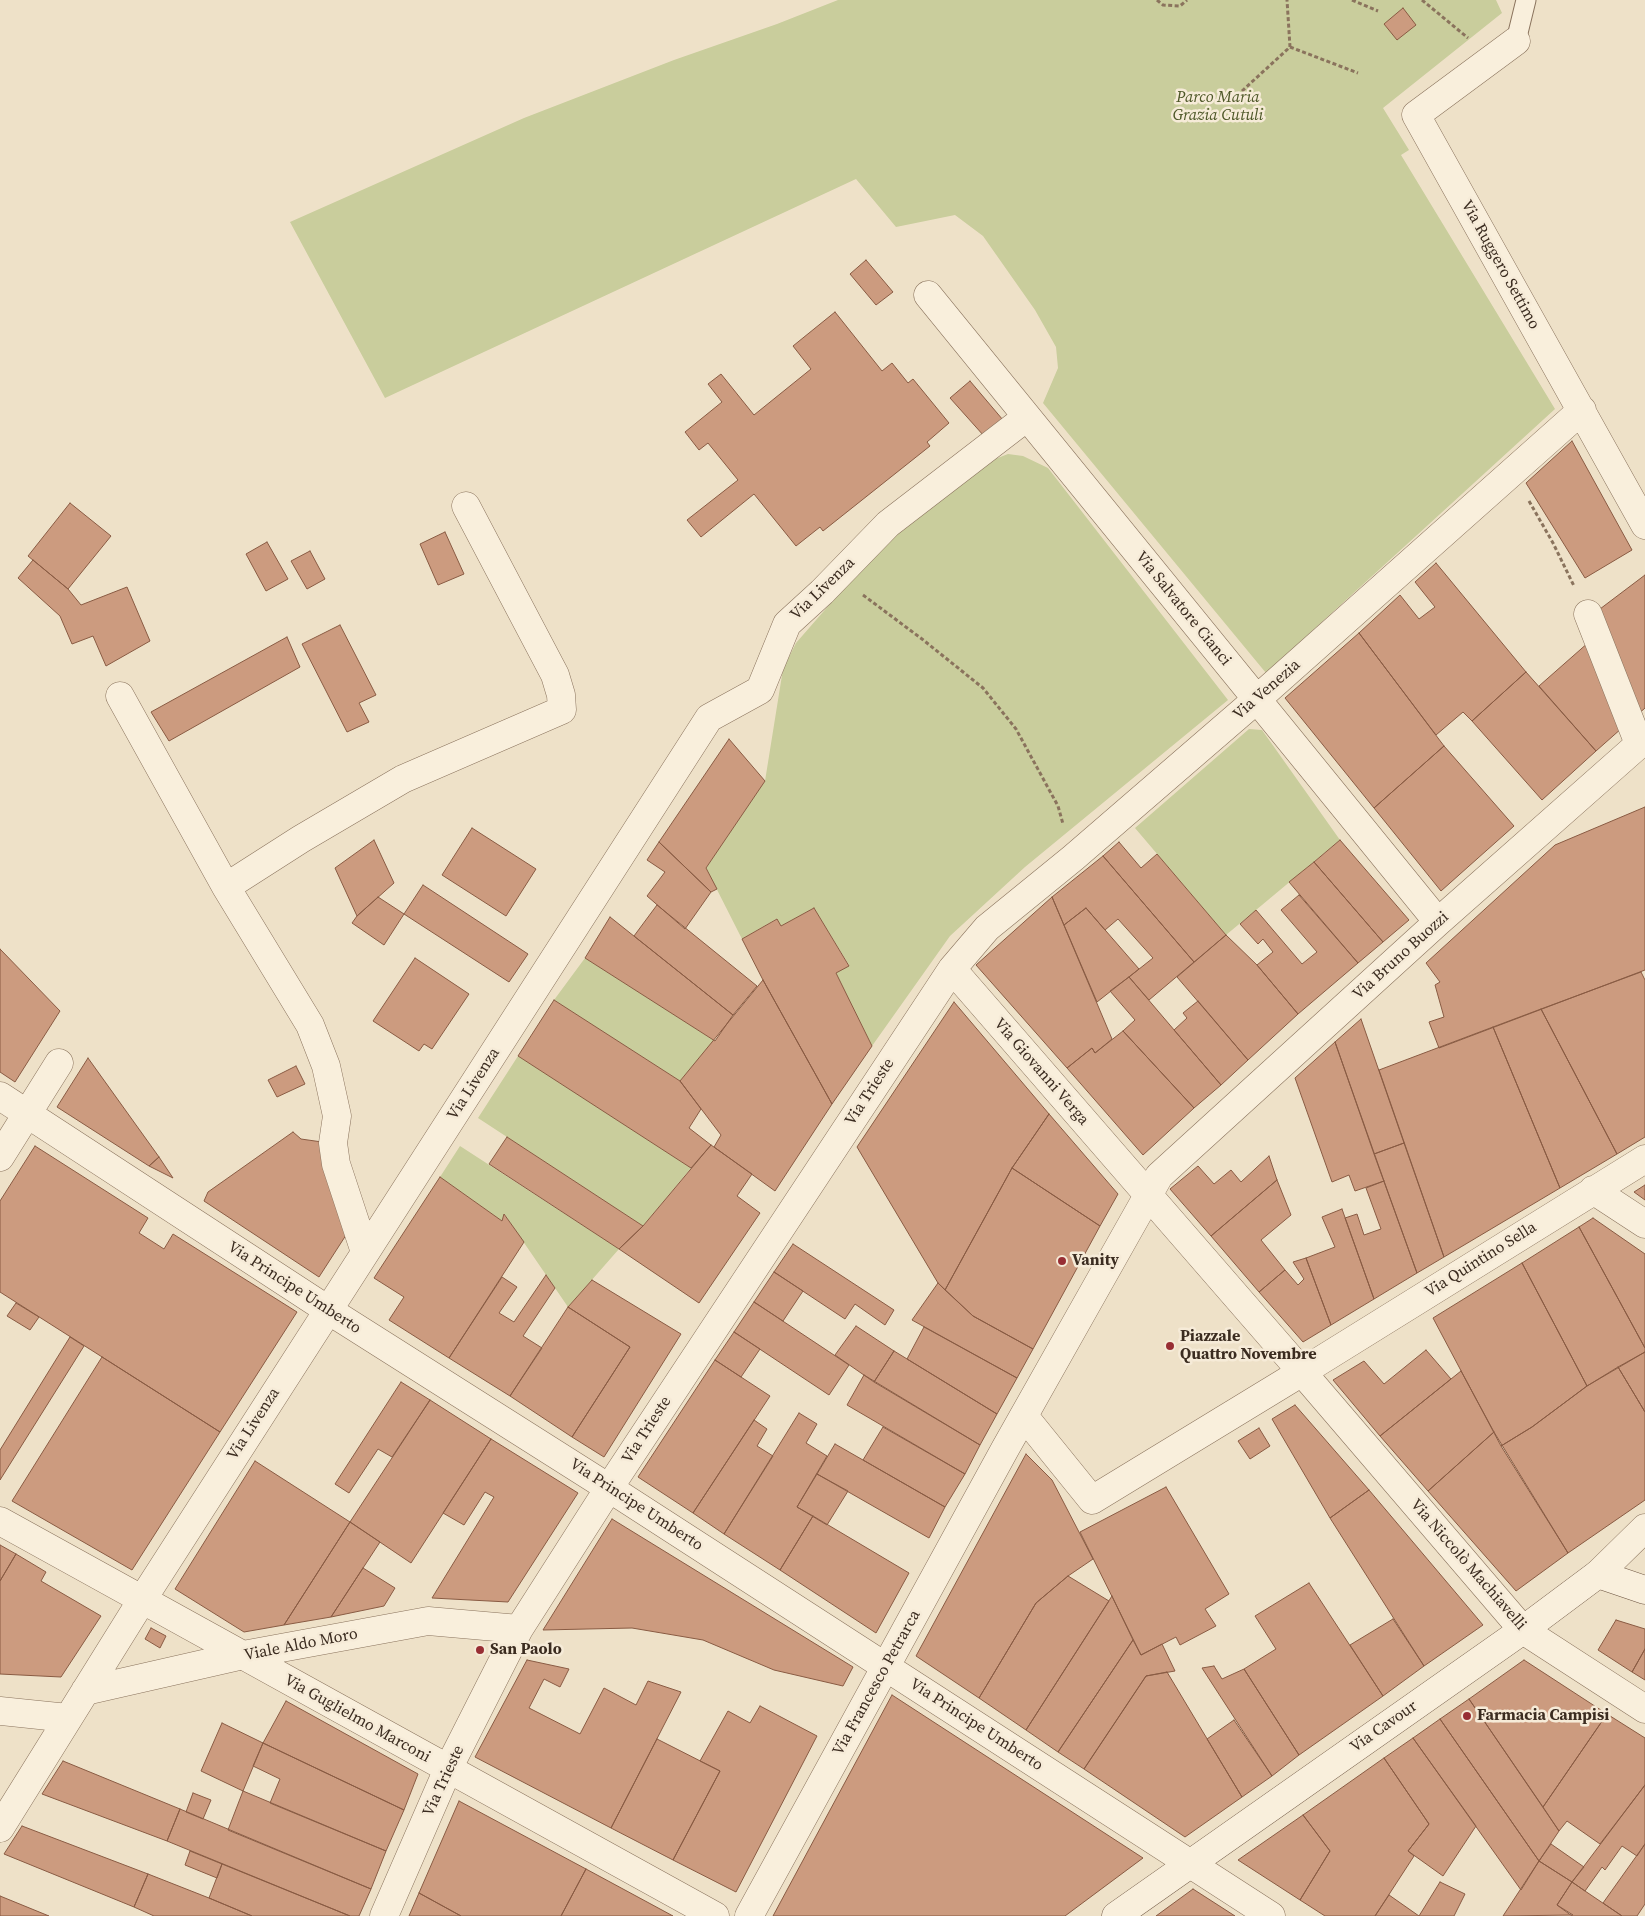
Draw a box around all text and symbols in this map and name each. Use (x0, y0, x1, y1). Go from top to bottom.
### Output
park label: Parco Maria Grazia Cutuli (1173, 88, 1263, 126)
street label: Via Ruggero Settimo (1457, 197, 1543, 333)
street label: Via Salvatore Cianci (1131, 548, 1235, 670)
street label: Via Livenza (787, 554, 859, 624)
street label: Via Venezia (1229, 656, 1305, 724)
street label: Via Bruno Buozzi (1349, 908, 1453, 1004)
street label: Via Giovanni Verga (989, 1014, 1093, 1130)
street label: Via Livenza (444, 1044, 504, 1124)
street label: Via Trieste (841, 1055, 899, 1129)
street label: Via Quintino Sella (1422, 1218, 1540, 1302)
street label: Via Principe Umberto (224, 1238, 364, 1338)
place label: Vanity (1072, 1251, 1119, 1271)
marker: Vanity (1056, 1255, 1068, 1267)
place label: Piazzale Quattro Novembre (1180, 1327, 1317, 1365)
marker: Piazzale Quattro Novembre (1164, 1340, 1176, 1352)
street label: Via Livenza (224, 1384, 284, 1464)
street label: Via Trieste (618, 1393, 676, 1467)
street label: Via Principe Umberto (566, 1455, 706, 1555)
street label: Via Niccolò Machiavelli (1406, 1496, 1530, 1634)
street label: Via Francesco Petrarca (829, 1607, 925, 1759)
street label: Viale Aldo Moro (243, 1625, 359, 1665)
place label: San Paolo (490, 1640, 562, 1660)
marker: San Paolo (474, 1644, 486, 1656)
street label: Via Guglielmo Marconi (281, 1671, 433, 1767)
street label: Via Principe Umberto (906, 1675, 1046, 1775)
street label: Via Cavour (1347, 1697, 1421, 1757)
place label: Farmacia Campisi (1477, 1706, 1609, 1726)
marker: Farmacia Campisi (1461, 1710, 1473, 1722)
street label: Via Trieste (419, 1742, 469, 1820)

